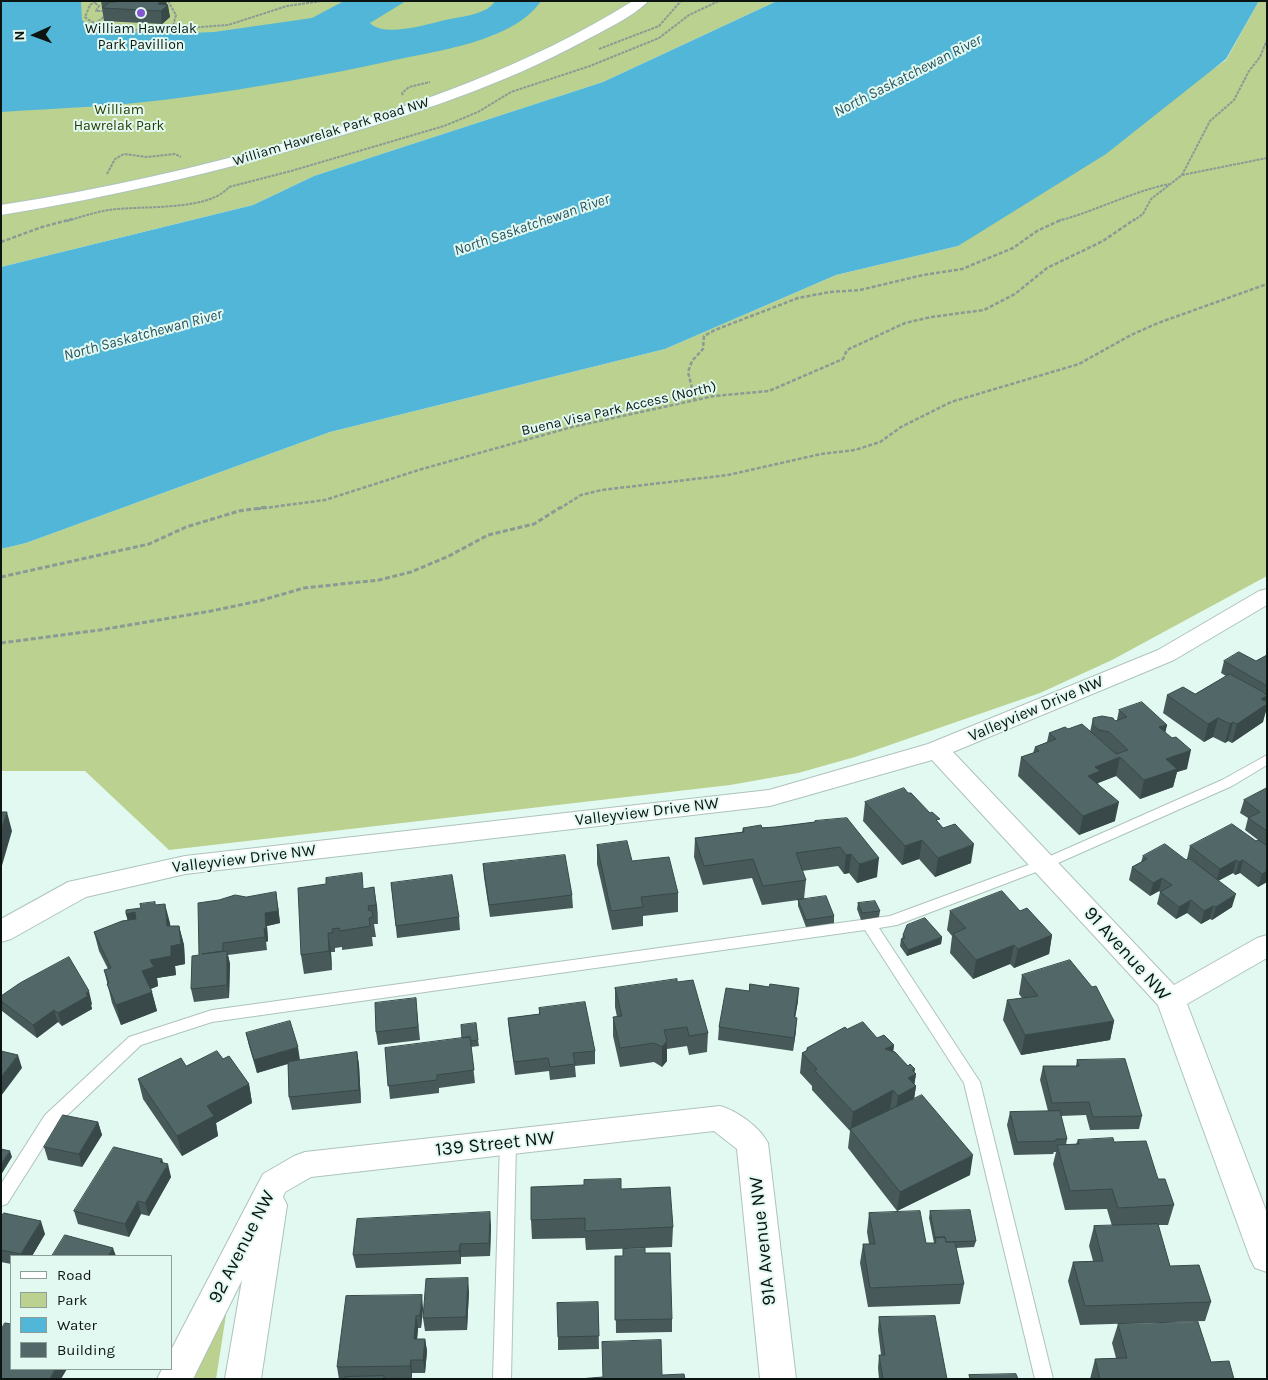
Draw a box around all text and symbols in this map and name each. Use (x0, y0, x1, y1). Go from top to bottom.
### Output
marker: William Hawrelak Park Pavillion (135, 7, 147, 19)
north arrow (10, 10, 60, 60)
place label: William Hawrelak Park Pavillion (85, 21, 197, 54)
text: N (11, 30, 28, 41)
water label: North Saskatchewan River (831, 31, 985, 121)
street label: William Hawrelak Park Road NW (231, 94, 431, 170)
park label: William Hawrelak Park (74, 102, 164, 134)
water label: North Saskatchewan River (452, 190, 612, 260)
water label: North Saskatchewan River (62, 305, 224, 365)
street label: Buena Visa Park Access (North) (520, 378, 718, 440)
street label: Valleyview Drive NW (966, 672, 1106, 746)
street label: Valleyview Drive NW (574, 794, 720, 830)
street label: Valleyview Drive NW (171, 841, 317, 877)
street label: 91 Avenue NW (1079, 902, 1175, 1006)
street label: 139 Street NW (434, 1126, 556, 1162)
street label: 91A Avenue NW (745, 1175, 781, 1307)
street label: 92 Avenue NW (204, 1187, 280, 1307)
legend (10, 1255, 172, 1370)
text: Road (57, 1266, 92, 1284)
text: Park (57, 1291, 87, 1309)
text: Water (57, 1316, 97, 1334)
text: Building (57, 1341, 115, 1359)

